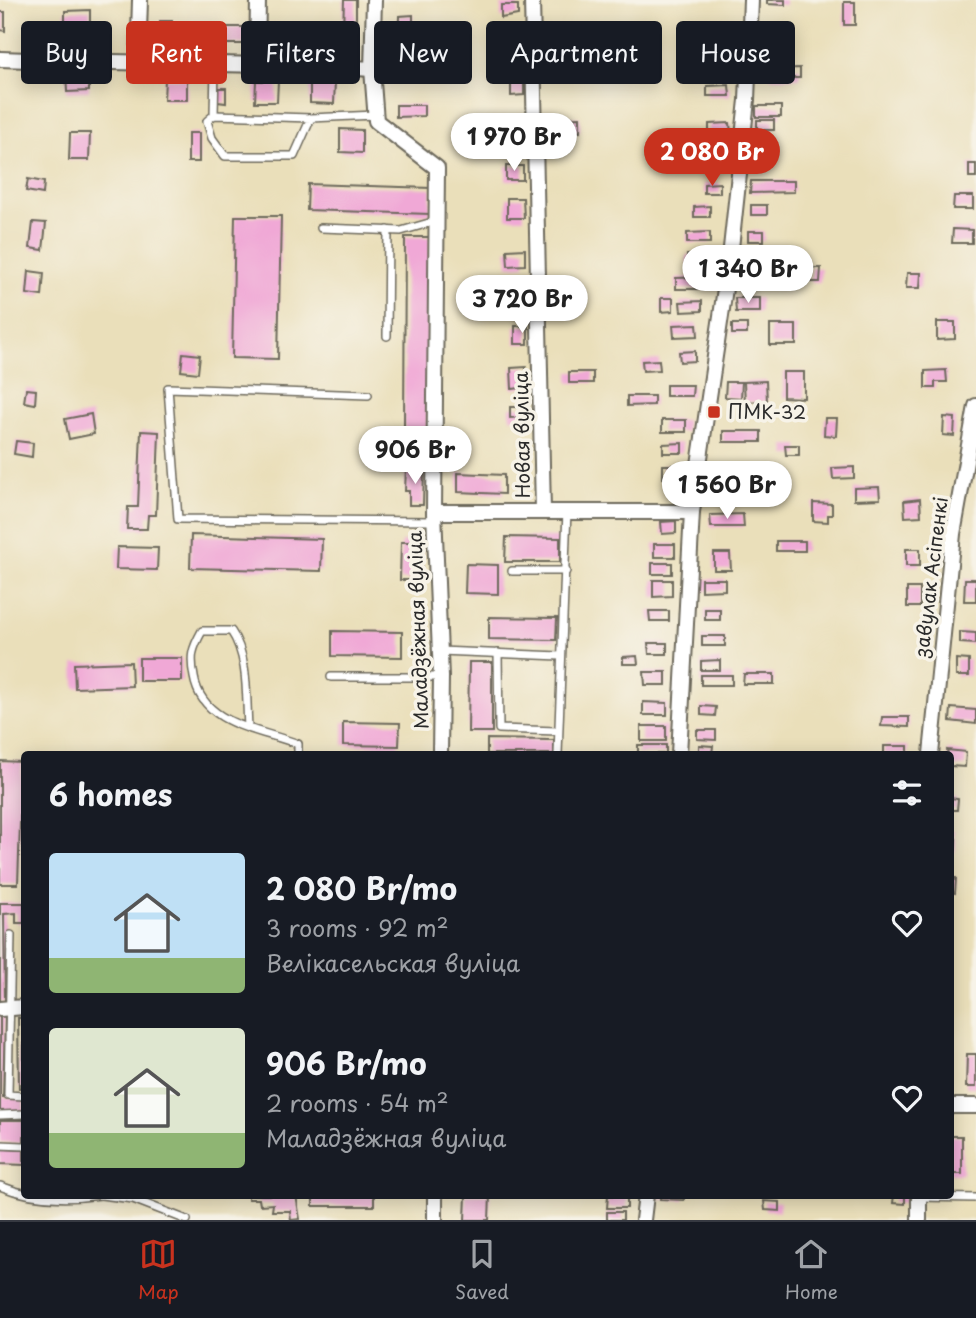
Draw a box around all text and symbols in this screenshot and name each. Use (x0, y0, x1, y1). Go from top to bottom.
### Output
chip: Buy (21, 21, 112, 84)
chip: Rent (126, 21, 227, 84)
chip: Filters (241, 21, 360, 84)
chip: New (374, 21, 472, 84)
chip: Apartment (486, 21, 662, 84)
chip: House (676, 21, 795, 84)
pin: 1 970 Br (442, 114, 586, 173)
text: 1 970 Br (467, 118, 561, 153)
pin: 2 080 Br (640, 128, 784, 188)
text: 2 080 Br (660, 133, 764, 168)
pin: 1 340 Br (676, 246, 820, 305)
text: 1 340 Br (698, 250, 798, 285)
pin: 3 720 Br (450, 276, 594, 335)
text: 3 720 Br (472, 280, 572, 315)
street label: Новая вуліца (506, 371, 536, 499)
place label: ПМК-32 (728, 397, 806, 425)
marker: ПМК-32 (706, 404, 722, 420)
pin: 906 Br (358, 426, 472, 486)
text: 906 Br (375, 431, 455, 466)
pin: 1 560 Br (655, 462, 799, 521)
text: 1 560 Br (678, 466, 776, 501)
street label: завулак Асіпенкі (906, 495, 954, 660)
street label: Маладзёжная вуліца (400, 530, 434, 730)
text: 6 homes (49, 771, 172, 816)
icon: filters (888, 774, 926, 812)
text: 2 080 Br/mo (266, 865, 457, 910)
icon: home (105, 881, 189, 965)
icon: heart (888, 904, 926, 942)
text: 3 rooms · 92 m² (266, 910, 449, 945)
text: Велікасельская вуліца (266, 945, 520, 980)
text: 906 Br/mo (266, 1040, 427, 1085)
icon: home (105, 1056, 189, 1140)
icon: heart (888, 1079, 926, 1117)
text: 2 rooms · 54 m² (266, 1085, 449, 1120)
text: Маладзёжная вуліца (266, 1120, 506, 1155)
tab: Map (138, 1235, 179, 1305)
tab: Saved (455, 1235, 509, 1305)
tab: Home (785, 1235, 838, 1305)

